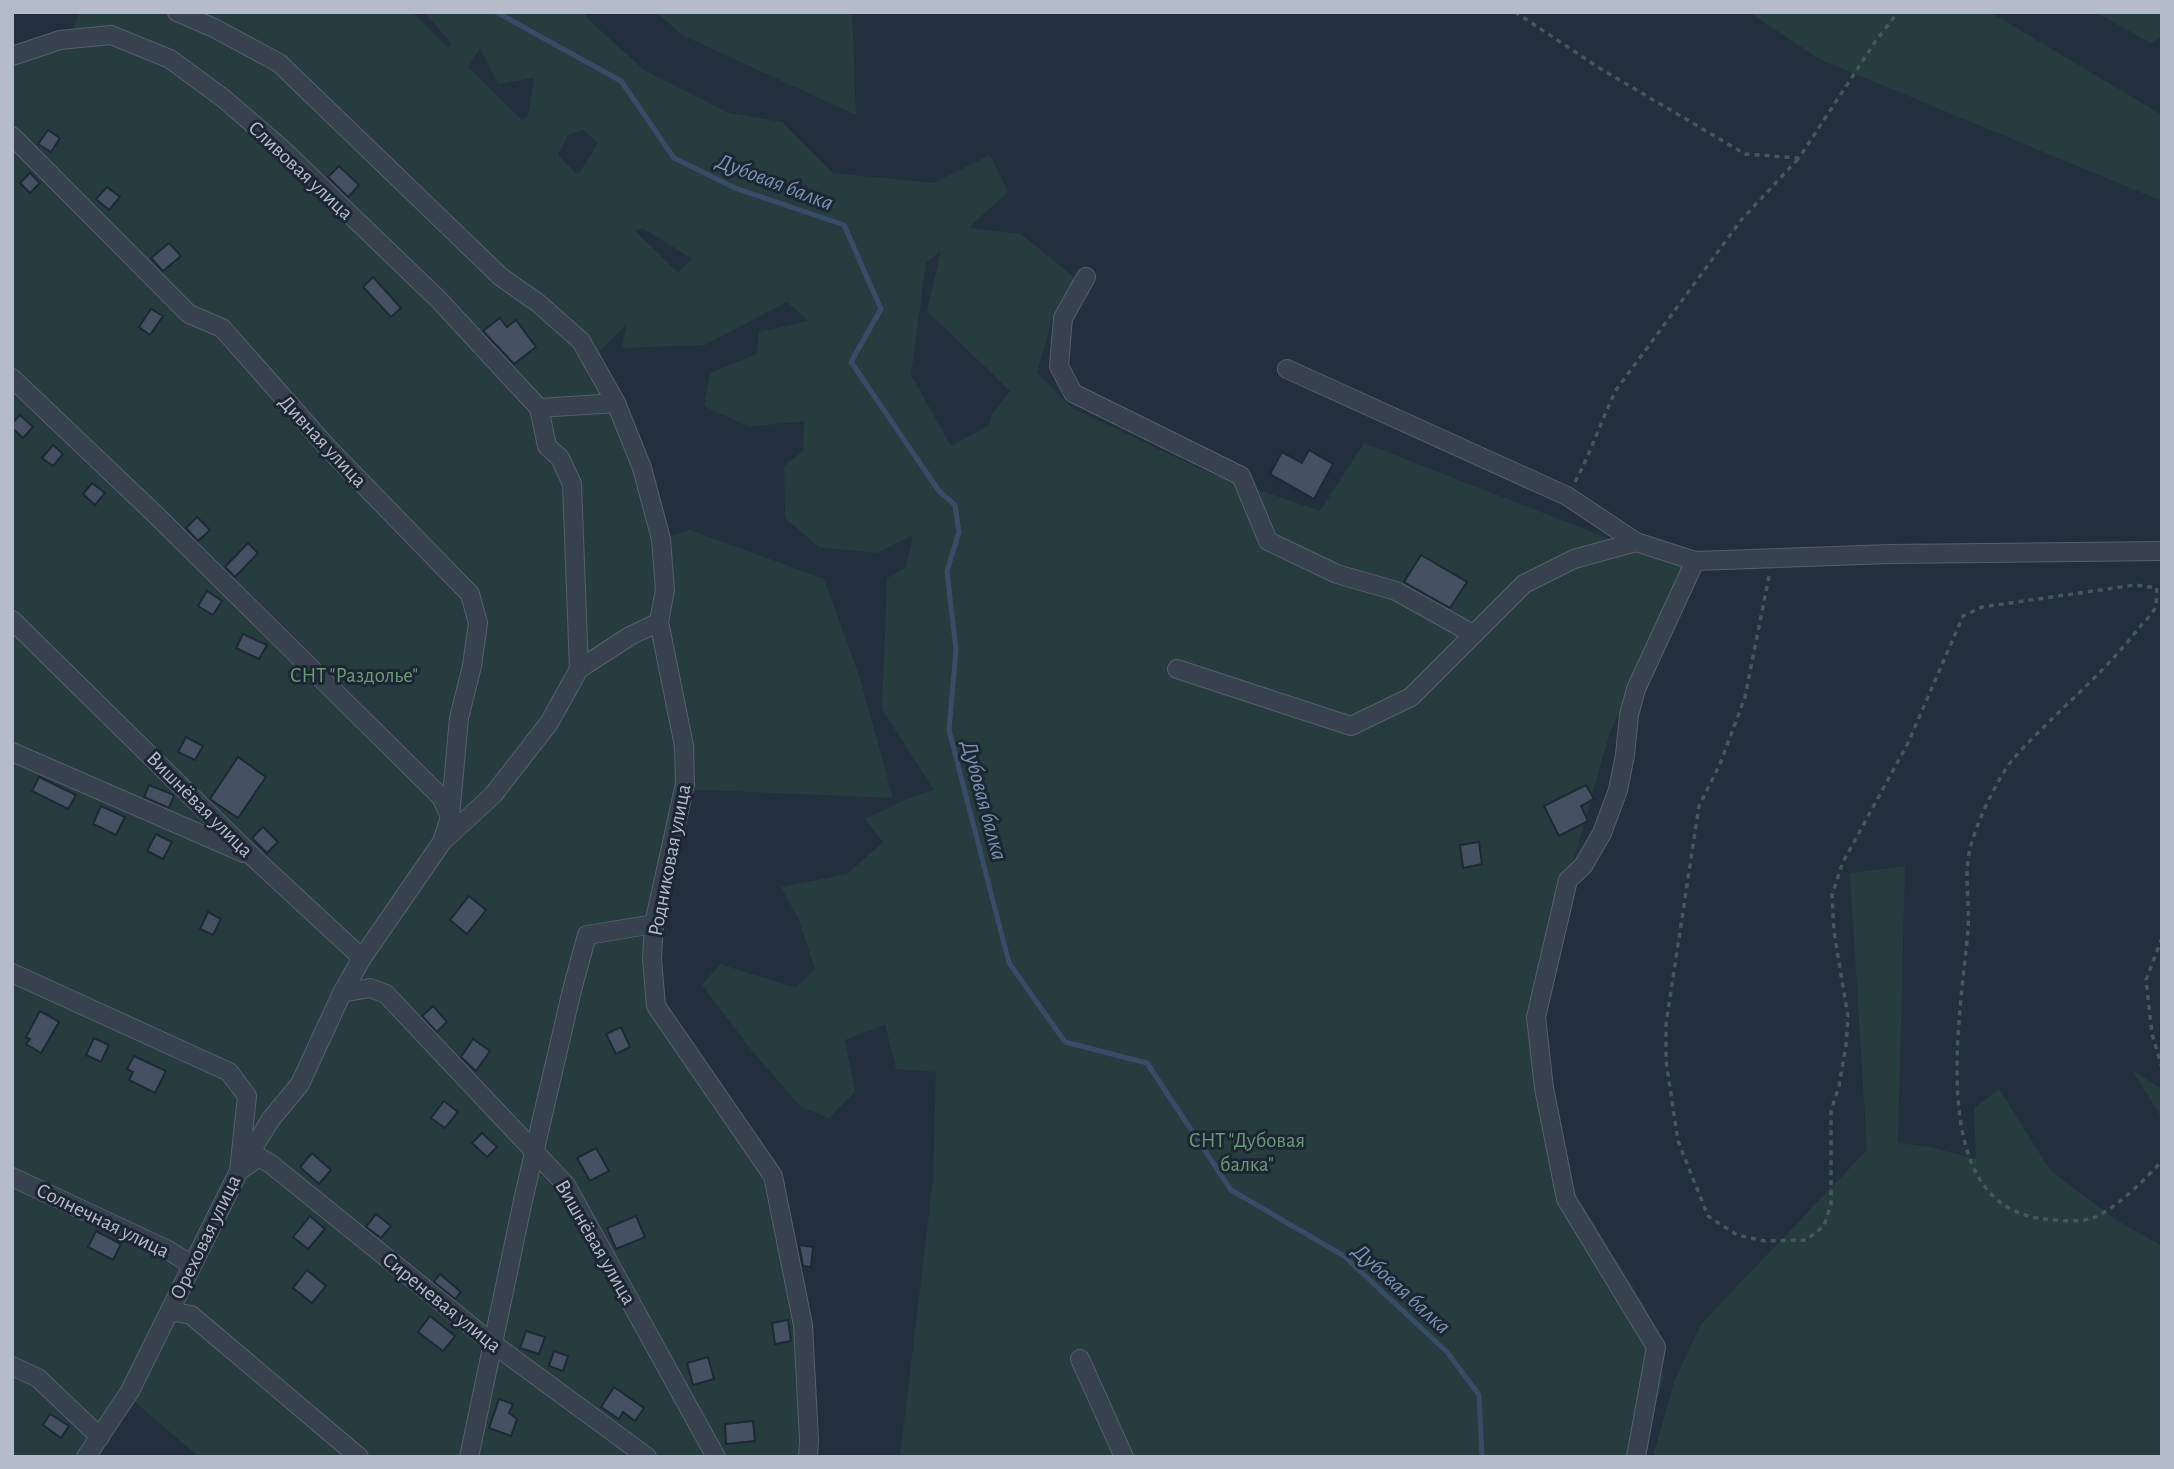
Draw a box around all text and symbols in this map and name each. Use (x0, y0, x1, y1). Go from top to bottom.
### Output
street label: Сливовая улица (244, 117, 357, 224)
water label: Дубовая балка (712, 149, 836, 215)
street label: Дивная улица (275, 391, 371, 492)
park label: СНТ "Раздолье" (290, 665, 418, 686)
water label: Дубовая балка (956, 737, 1011, 863)
street label: Вишнёвая улица (143, 747, 257, 862)
street label: Родниковая улица (644, 782, 695, 938)
park label: СНТ "Дубовая балка" (1189, 1130, 1305, 1175)
street label: Ореховая улица (166, 1171, 245, 1303)
street label: Вишнёвая улица (551, 1176, 640, 1309)
street label: Солнечная улица (33, 1179, 173, 1262)
water label: Дубовая балка (1347, 1239, 1454, 1339)
street label: Сиреневая улица (378, 1248, 505, 1357)

